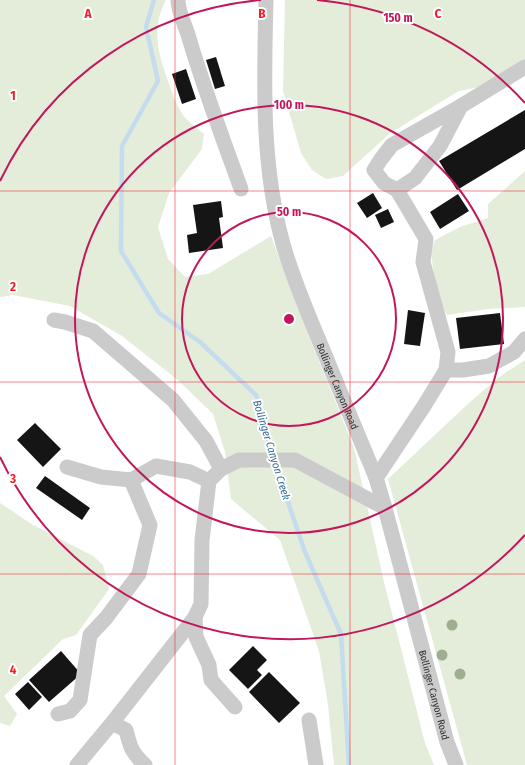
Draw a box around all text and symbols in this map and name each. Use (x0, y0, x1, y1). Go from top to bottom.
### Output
text: A (83, 6, 92, 21)
text: B (258, 6, 266, 21)
text: C (435, 6, 442, 21)
text: 150 m (383, 11, 413, 25)
text: 1 (10, 88, 16, 103)
text: 100 m (274, 98, 304, 112)
text: 50 m (277, 205, 301, 219)
text: 2 (9, 279, 16, 294)
centre of rings (282, 312, 296, 326)
street label: Bollinger Canyon Road (314, 342, 360, 431)
water label: Bollinger Canyon Creek (250, 399, 293, 502)
text: 3 (9, 471, 16, 486)
street label: Bollinger Canyon Road (416, 649, 451, 741)
text: 4 (10, 662, 17, 677)

